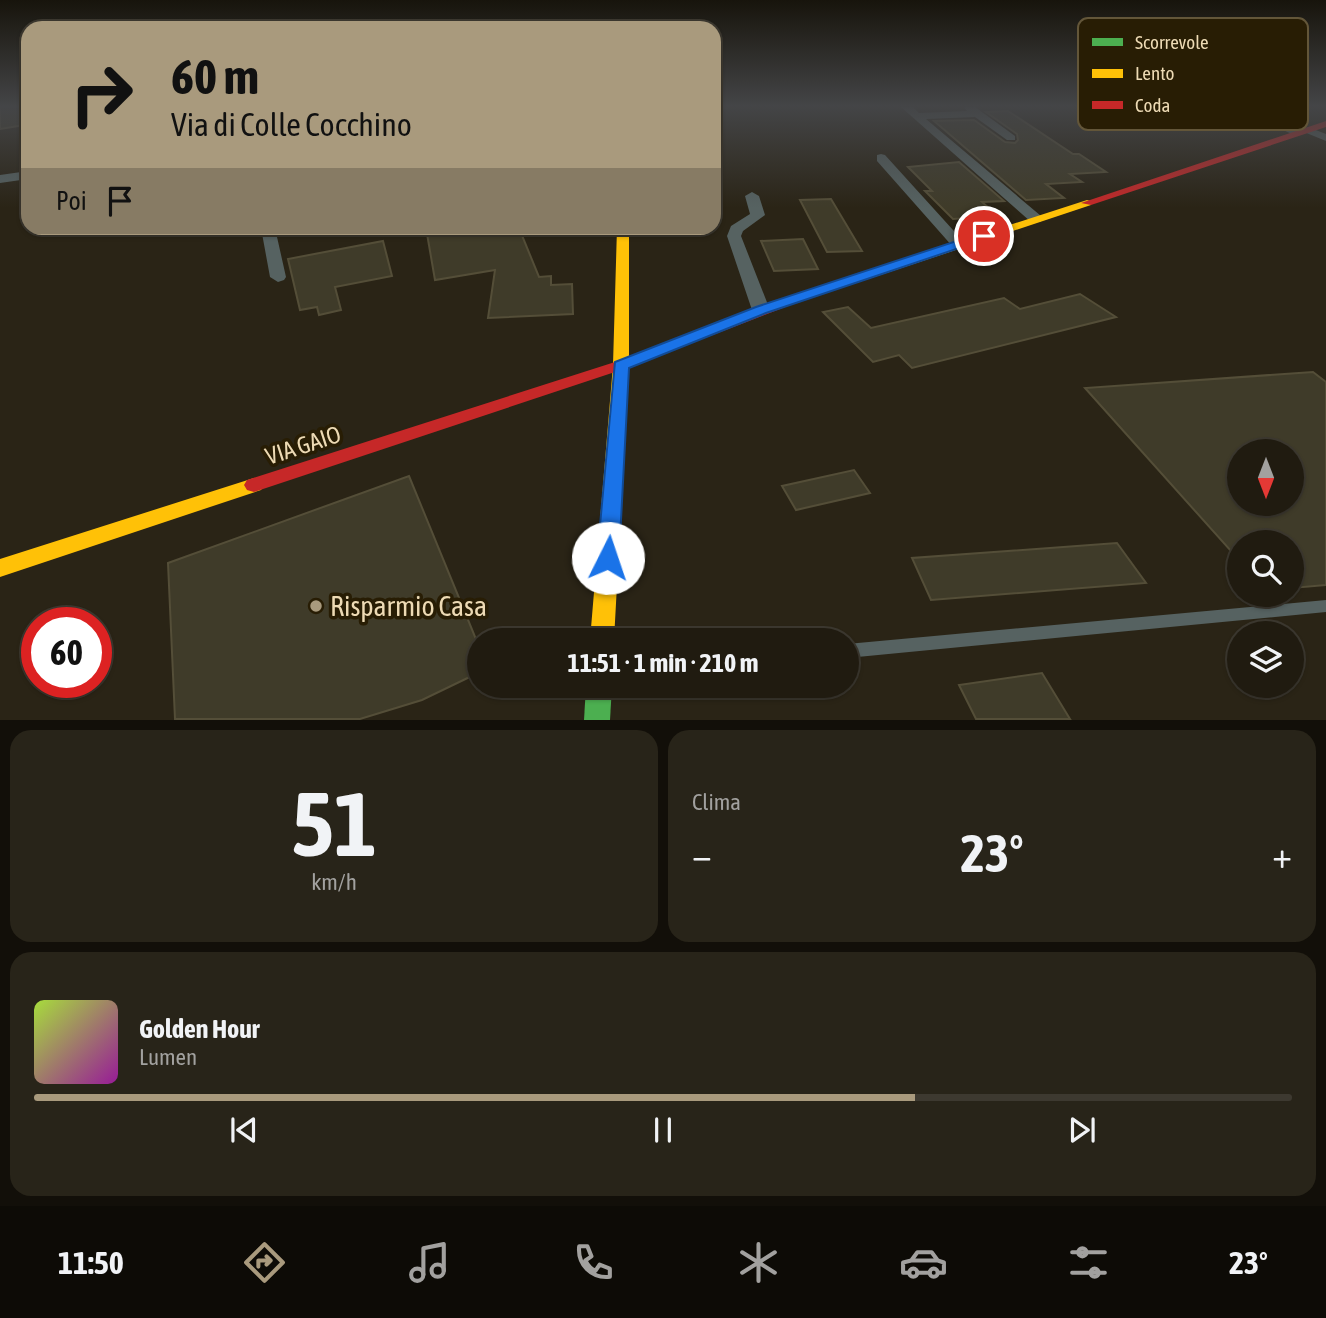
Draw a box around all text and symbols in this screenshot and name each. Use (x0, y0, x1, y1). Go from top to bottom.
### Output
legend (1078, 18, 1308, 130)
text: Scorrevole (1135, 31, 1209, 53)
text: 60 m (171, 48, 259, 104)
icon: right (56, 49, 147, 140)
text: Lento (1135, 62, 1174, 84)
text: Coda (1135, 94, 1170, 116)
text: Via di Colle Cocchino (171, 106, 412, 143)
icon: arrive (101, 182, 139, 220)
text: Poi (56, 186, 87, 216)
pin (954, 206, 1014, 266)
icon: arrive (965, 217, 1003, 255)
street label: VIA GAIO (262, 420, 344, 470)
north arrow (1227, 439, 1304, 516)
map controls (1227, 439, 1304, 698)
position arrow (571, 521, 645, 595)
button: search (1227, 530, 1304, 607)
place label: Risparmio Casa (330, 590, 487, 622)
marker: Risparmio Casa (308, 598, 324, 614)
speed limit sign: 60 (21, 607, 112, 698)
button: layers (1227, 621, 1304, 698)
text: 11:51 · 1 min · 210 m (568, 648, 758, 678)
text: 51 (291, 771, 377, 875)
text: Clima (692, 789, 741, 815)
text: 23° (960, 823, 1024, 883)
text: − (692, 833, 712, 876)
text: + (1272, 833, 1292, 876)
text: km/h (311, 869, 357, 895)
text: Golden Hour (139, 1014, 259, 1044)
text: Lumen (139, 1044, 197, 1070)
icon: previous (225, 1111, 263, 1149)
icon: pause (644, 1111, 682, 1149)
icon: next (1063, 1111, 1101, 1149)
icon: directions (240, 1238, 289, 1287)
icon: music (405, 1238, 454, 1287)
icon: phone (569, 1238, 618, 1287)
icon: climate (734, 1238, 783, 1287)
icon: car (899, 1238, 948, 1287)
icon: filters (1064, 1238, 1113, 1287)
text: 11:50 (58, 1244, 124, 1281)
text: 23° (1229, 1244, 1268, 1281)

